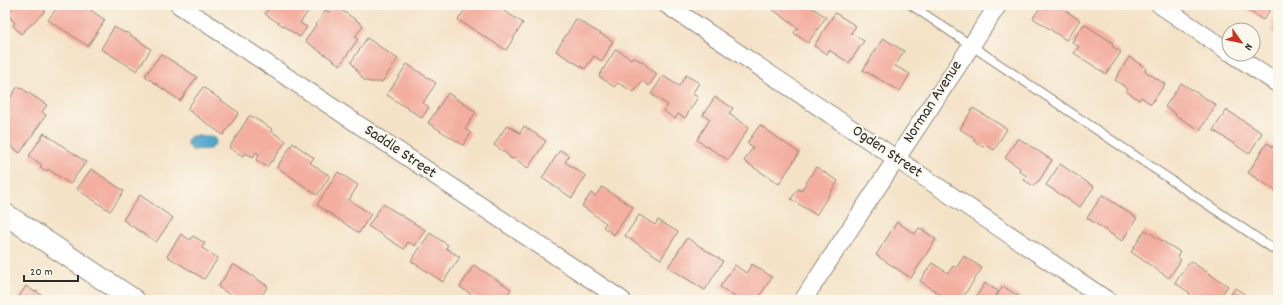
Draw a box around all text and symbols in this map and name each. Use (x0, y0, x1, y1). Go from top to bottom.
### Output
north arrow (1221, 22, 1261, 62)
text: N (1239, 40, 1256, 53)
street label: Norman Avenue (898, 56, 968, 148)
street label: Saddle Street (359, 119, 441, 185)
street label: Ogden Street (847, 120, 927, 184)
scale bar (24, 257, 78, 283)
text: 20 m (30, 264, 53, 281)

